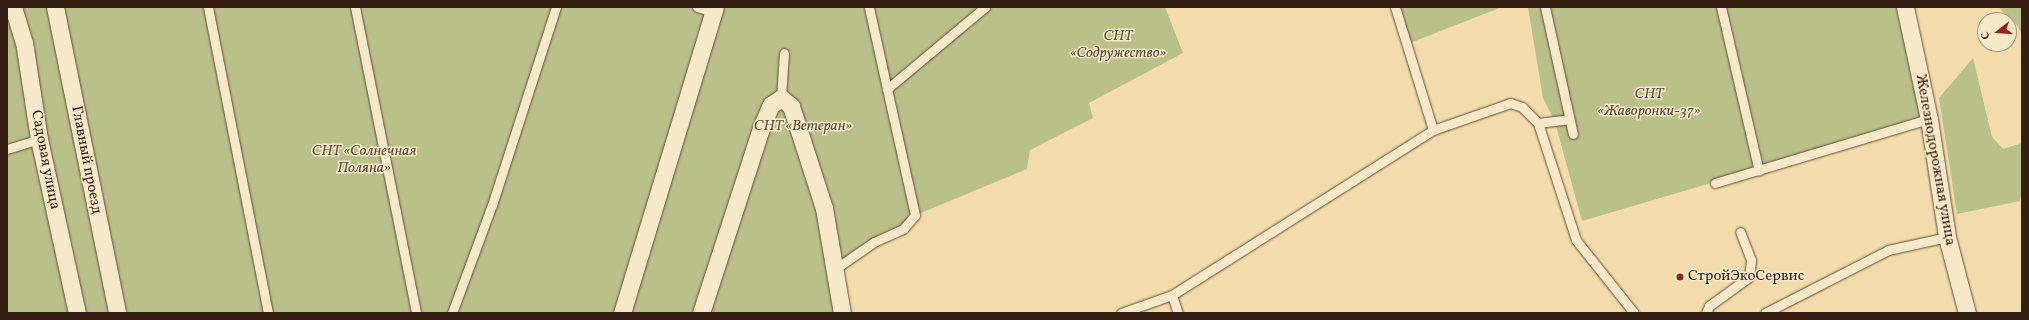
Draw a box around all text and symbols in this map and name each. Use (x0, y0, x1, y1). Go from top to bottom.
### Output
north arrow (1977, 12, 2017, 52)
park label: СНТ «Содружество» (1070, 27, 1166, 62)
text: С (1978, 30, 1994, 41)
street label: Железнодорожная улица (1911, 73, 1959, 247)
park label: СНТ «Жаворонки-37» (1598, 85, 1700, 120)
street label: Главный проезд (67, 104, 105, 216)
street label: Садовая улица (26, 109, 64, 211)
park label: СНТ «Ветеран» (754, 118, 852, 136)
park label: СНТ «Солнечная Поляна» (312, 142, 416, 177)
place label: СтройЭкоСервис (1688, 268, 1804, 286)
marker: СтройЭкоСервис (1675, 272, 1685, 282)

